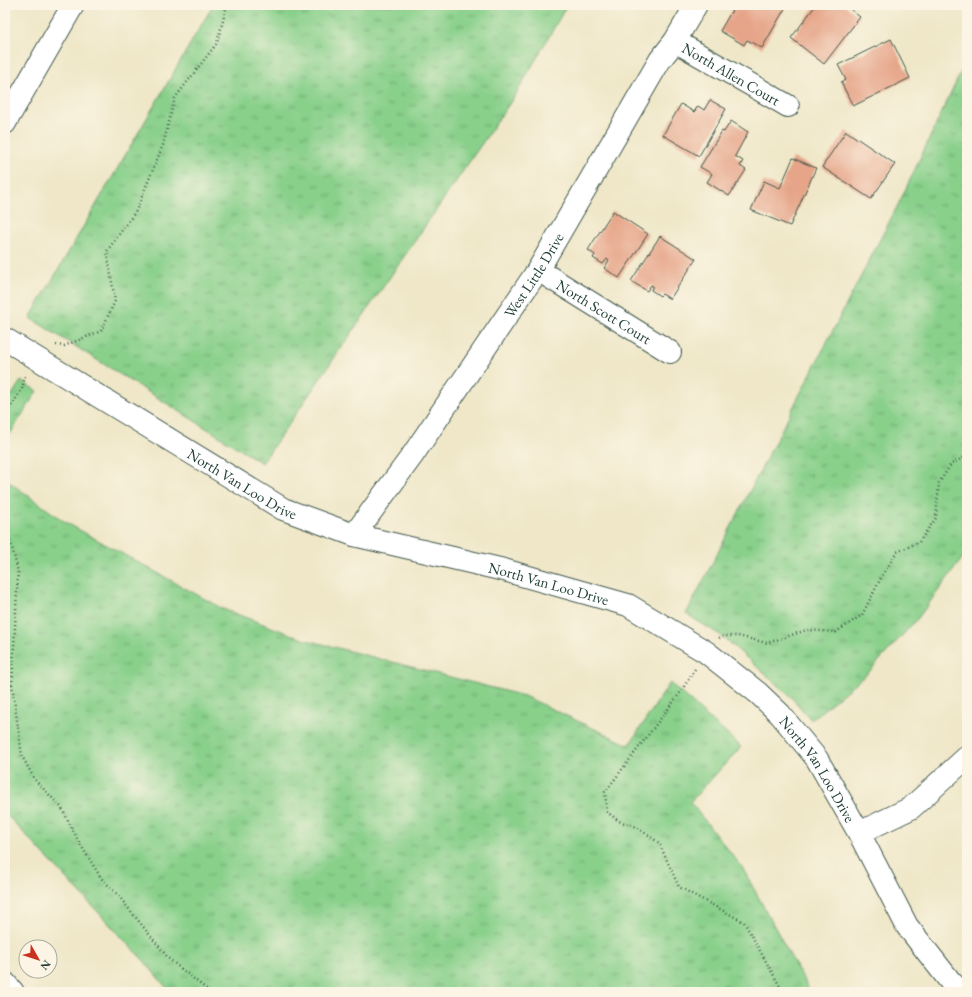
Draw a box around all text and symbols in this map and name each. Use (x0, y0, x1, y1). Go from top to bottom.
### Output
street label: North Allen Court (679, 38, 784, 109)
street label: West Little Drive (499, 229, 567, 321)
street label: North Scott Court (553, 275, 655, 348)
street label: North Van Loo Drive (184, 444, 300, 523)
street label: North Van Loo Drive (487, 557, 611, 609)
street label: North Van Loo Drive (776, 712, 860, 825)
north arrow (18, 939, 58, 979)
text: N (37, 957, 54, 973)

